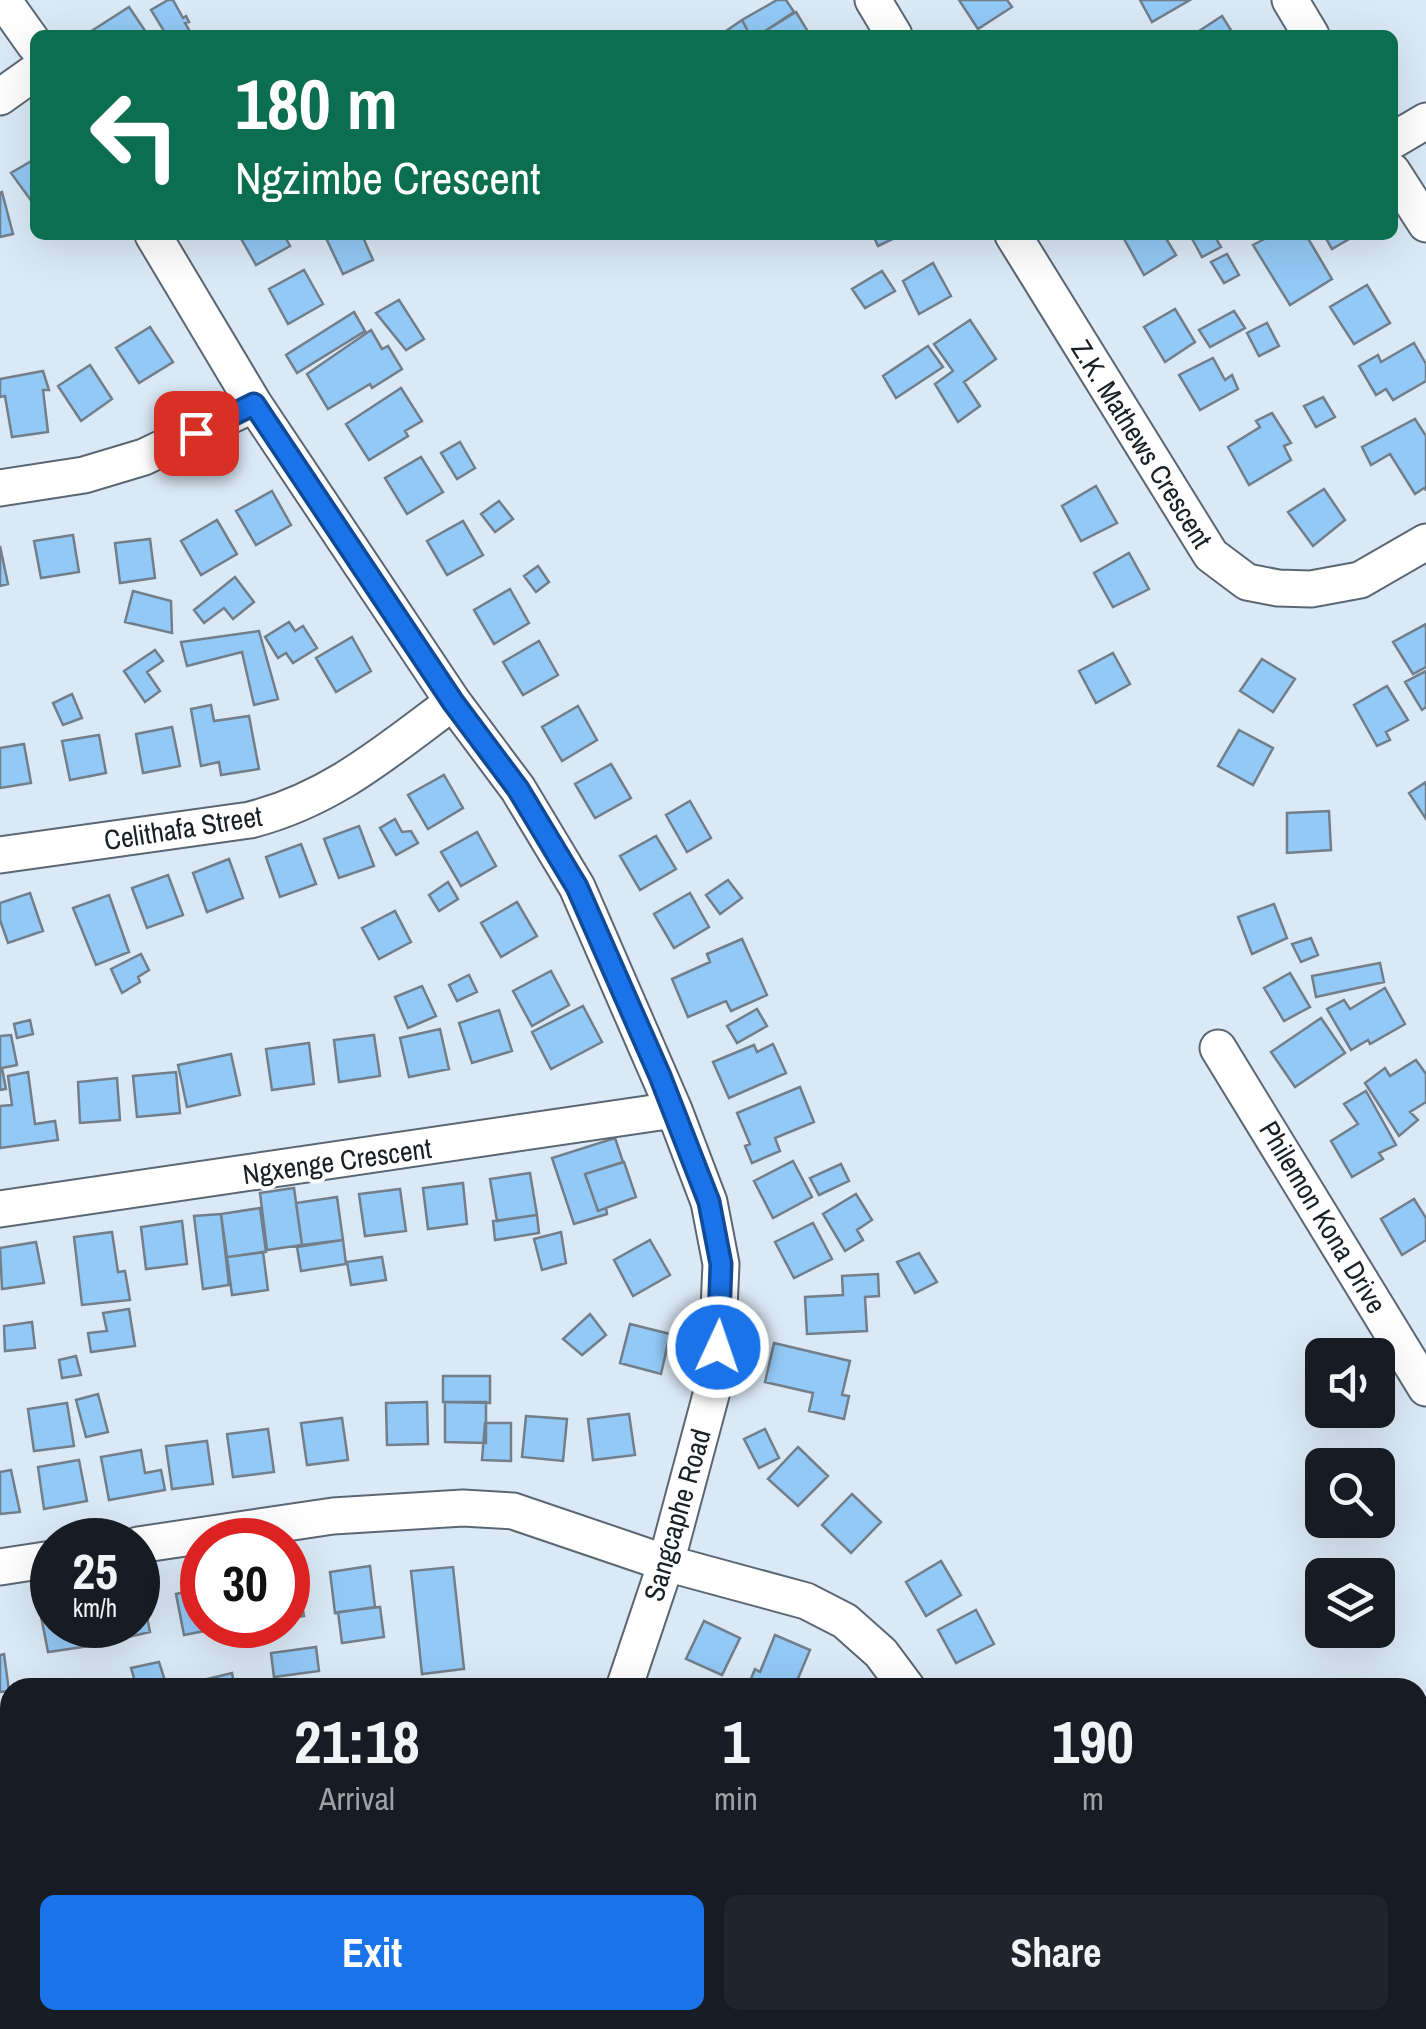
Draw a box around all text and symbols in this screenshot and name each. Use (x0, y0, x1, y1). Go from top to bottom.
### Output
text: 180 m (235, 57, 398, 151)
icon: left (70, 70, 200, 200)
text: Ngzimbe Crescent (235, 147, 541, 208)
street label: Z.K. Mathews Crescent (1063, 333, 1221, 555)
pin (154, 391, 239, 476)
icon: arrive (169, 406, 224, 461)
street label: Celithafa Street (101, 797, 265, 859)
street label: Philemon Kona Drive (1251, 1114, 1395, 1320)
street label: Ngxenge Crescent (240, 1129, 434, 1193)
position arrow (666, 1295, 770, 1399)
map controls (1305, 1338, 1395, 1648)
button: sound (1305, 1338, 1395, 1428)
street label: Sangcaphe Road (634, 1424, 720, 1606)
button: search (1305, 1448, 1395, 1538)
speed limit sign: 30 (180, 1518, 310, 1648)
text: 25 (72, 1537, 118, 1605)
button: layers (1305, 1558, 1395, 1648)
text: km/h (73, 1591, 117, 1625)
text: 21:18 (294, 1701, 420, 1782)
text: 1 (722, 1701, 750, 1782)
text: 190 (1052, 1701, 1134, 1782)
text: Arrival (319, 1777, 395, 1820)
text: min (714, 1777, 758, 1820)
text: m (1082, 1777, 1104, 1820)
button: Exit (40, 1895, 704, 2010)
button: Share (724, 1895, 1388, 2010)

